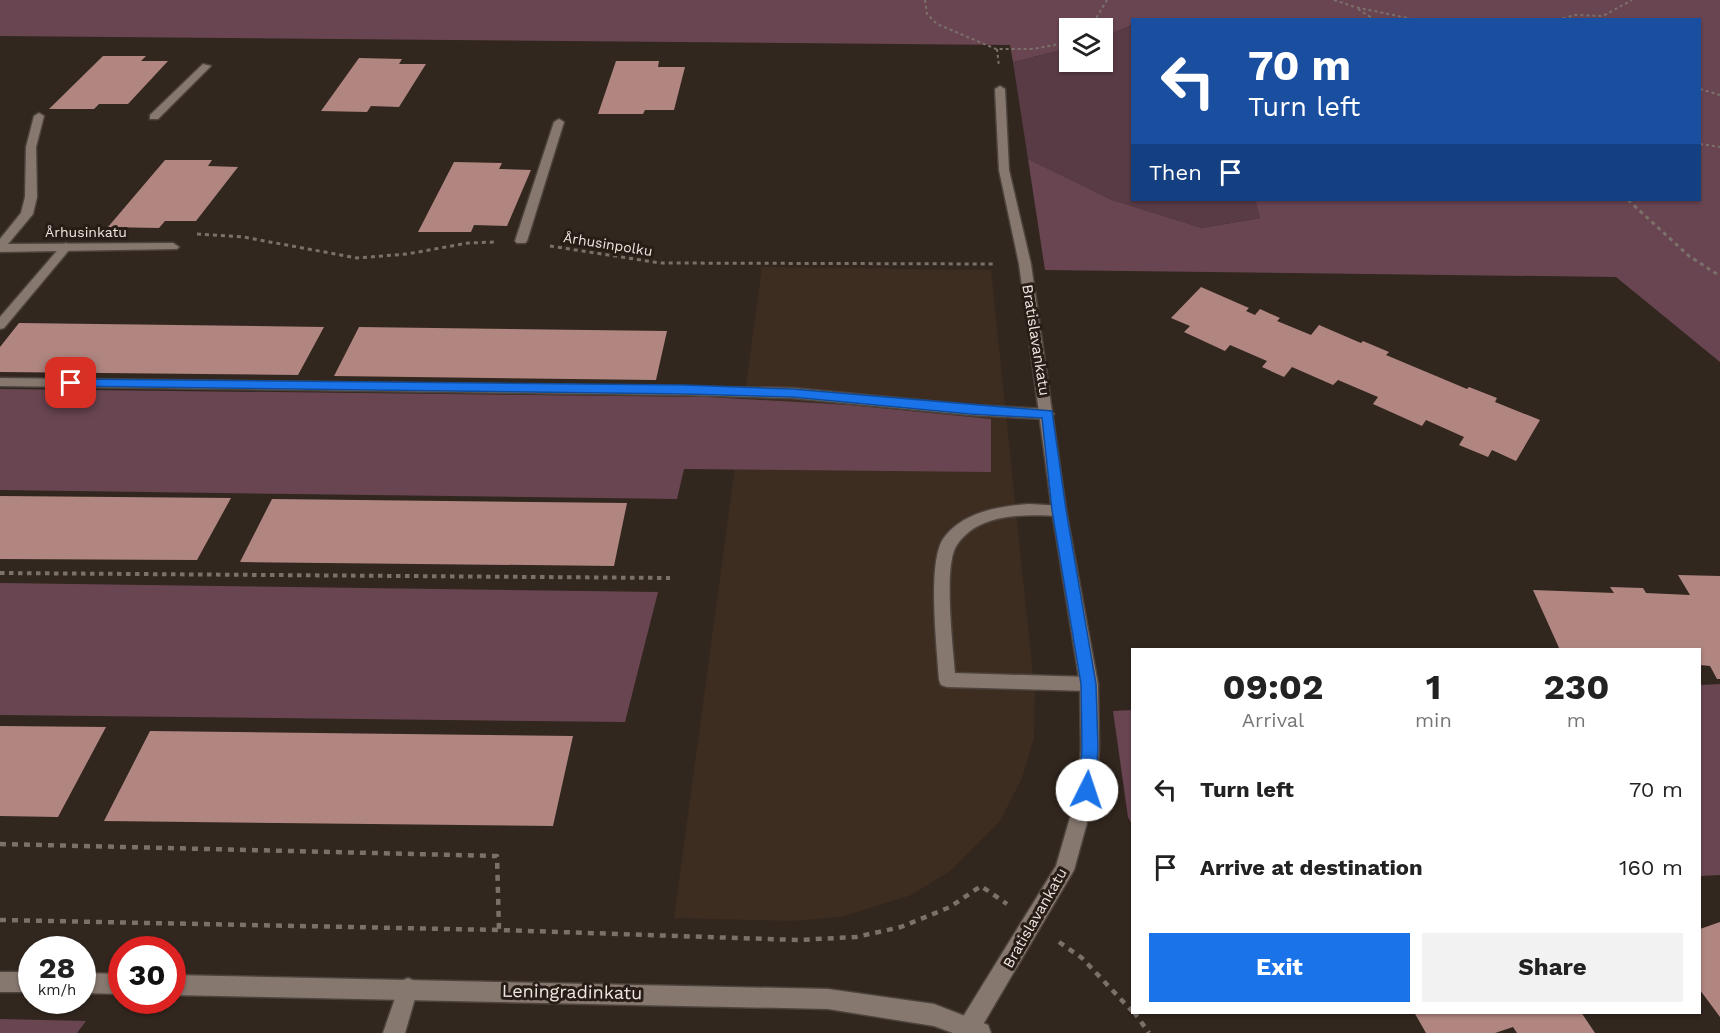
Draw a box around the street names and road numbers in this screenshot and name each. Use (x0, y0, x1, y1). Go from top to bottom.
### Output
street label: Århusinkatu (45, 224, 127, 240)
street label: Århusinpolku (562, 229, 654, 259)
street label: Bratislavankatu (1018, 283, 1054, 397)
street label: Bratislavankatu (999, 865, 1071, 971)
street label: Leningradinkatu (502, 980, 642, 1003)

